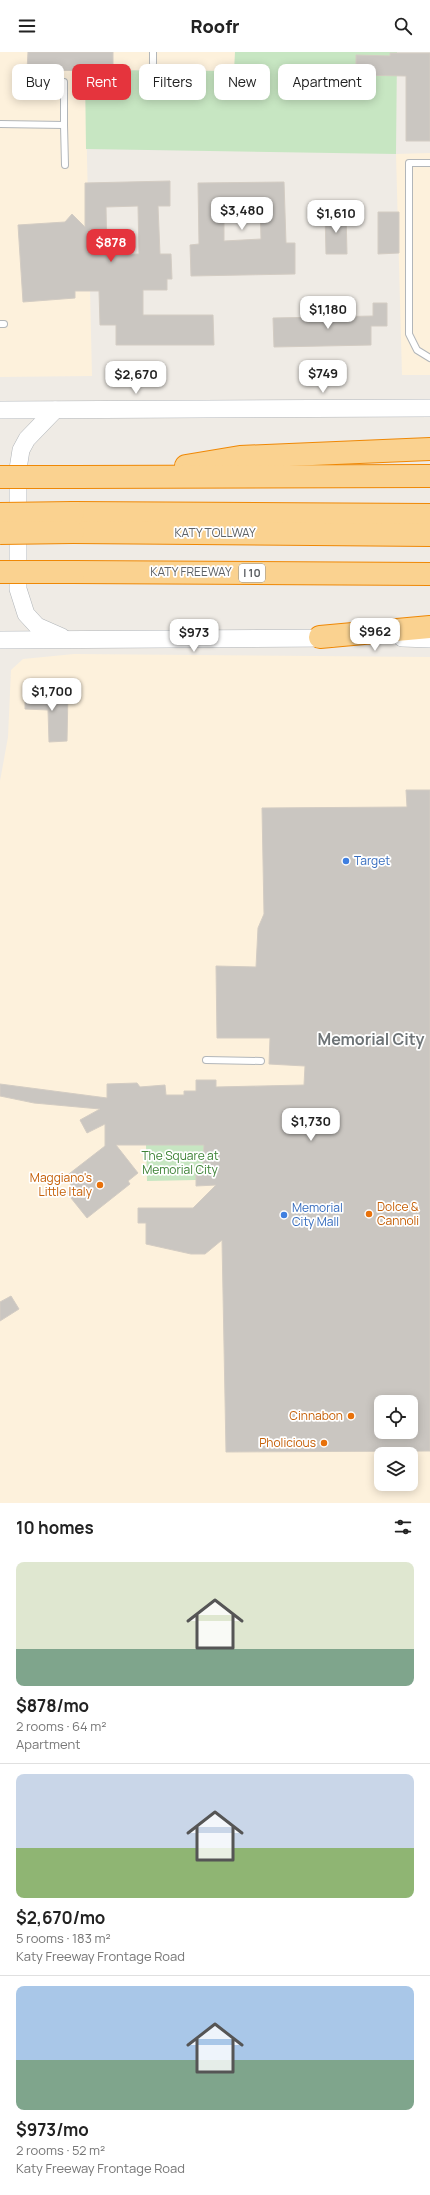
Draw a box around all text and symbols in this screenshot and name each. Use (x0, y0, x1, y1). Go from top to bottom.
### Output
text: Roofr (191, 14, 240, 38)
icon: menu (16, 15, 38, 37)
icon: search (392, 15, 414, 37)
chip: Buy (12, 64, 64, 100)
chip: Rent (72, 64, 131, 100)
chip: Filters (139, 64, 206, 100)
chip: New (214, 64, 270, 100)
chip: Apartment (278, 64, 376, 100)
pin: $3,480 (209, 197, 275, 231)
pin: $1,610 (303, 200, 369, 234)
text: $3,480 (220, 201, 264, 219)
text: $1,610 (316, 204, 356, 222)
pin: $878 (87, 229, 135, 263)
text: $878 (95, 233, 127, 251)
pin: $1,180 (295, 296, 361, 330)
text: $1,180 (309, 300, 347, 318)
pin: $749 (299, 360, 347, 394)
pin: $2,670 (103, 361, 169, 395)
text: $749 (308, 364, 338, 382)
text: $2,670 (114, 365, 158, 383)
street label: KATY TOLLWAY (174, 524, 256, 541)
street label: KATY FREEWAY (150, 563, 232, 580)
road number: I 10 (239, 564, 265, 582)
pin: $962 (351, 618, 399, 652)
pin: $973 (170, 619, 218, 653)
text: $962 (359, 622, 391, 640)
text: $973 (179, 623, 209, 641)
pin: $1,700 (19, 678, 85, 712)
text: $1,700 (31, 682, 73, 700)
place label: Target (354, 852, 390, 869)
marker: Target (341, 856, 351, 866)
district label: Memorial City (318, 1028, 425, 1050)
pin: $1,730 (278, 1108, 344, 1142)
text: $1,730 (291, 1112, 331, 1130)
park label: The Square at Memorial City (141, 1147, 219, 1178)
place label: Maggiano's Little Italy (30, 1169, 93, 1200)
marker: Maggiano's Little Italy (95, 1180, 105, 1190)
place label: Dolce & Cannoli (377, 1198, 419, 1229)
place label: Memorial City Mall (292, 1199, 343, 1230)
marker: Dolce & Cannoli (364, 1209, 374, 1219)
marker: Memorial City Mall (279, 1210, 289, 1220)
map controls (374, 1395, 418, 1491)
button: locate (374, 1395, 418, 1439)
place label: Cinnabon (289, 1407, 343, 1424)
marker: Cinnabon (346, 1411, 356, 1421)
place label: Pholicious (259, 1434, 316, 1451)
marker: Pholicious (319, 1438, 329, 1448)
button: layers (374, 1447, 418, 1491)
text: 10 homes (16, 1516, 94, 1539)
icon: filters (392, 1516, 414, 1538)
icon: home (179, 1588, 251, 1660)
text: $878/mo (16, 1694, 89, 1717)
text: 2 rooms · 64 m² (16, 1717, 107, 1735)
text: Apartment (16, 1735, 80, 1753)
icon: home (179, 1800, 251, 1872)
text: $2,670/mo (16, 1906, 105, 1929)
text: 5 rooms · 183 m² (16, 1929, 111, 1947)
text: Katy Freeway Frontage Road (16, 1947, 185, 1965)
icon: home (179, 2012, 251, 2084)
text: $973/mo (16, 2118, 89, 2141)
text: 2 rooms · 52 m² (16, 2141, 105, 2159)
text: Katy Freeway Frontage Road (16, 2159, 185, 2177)

